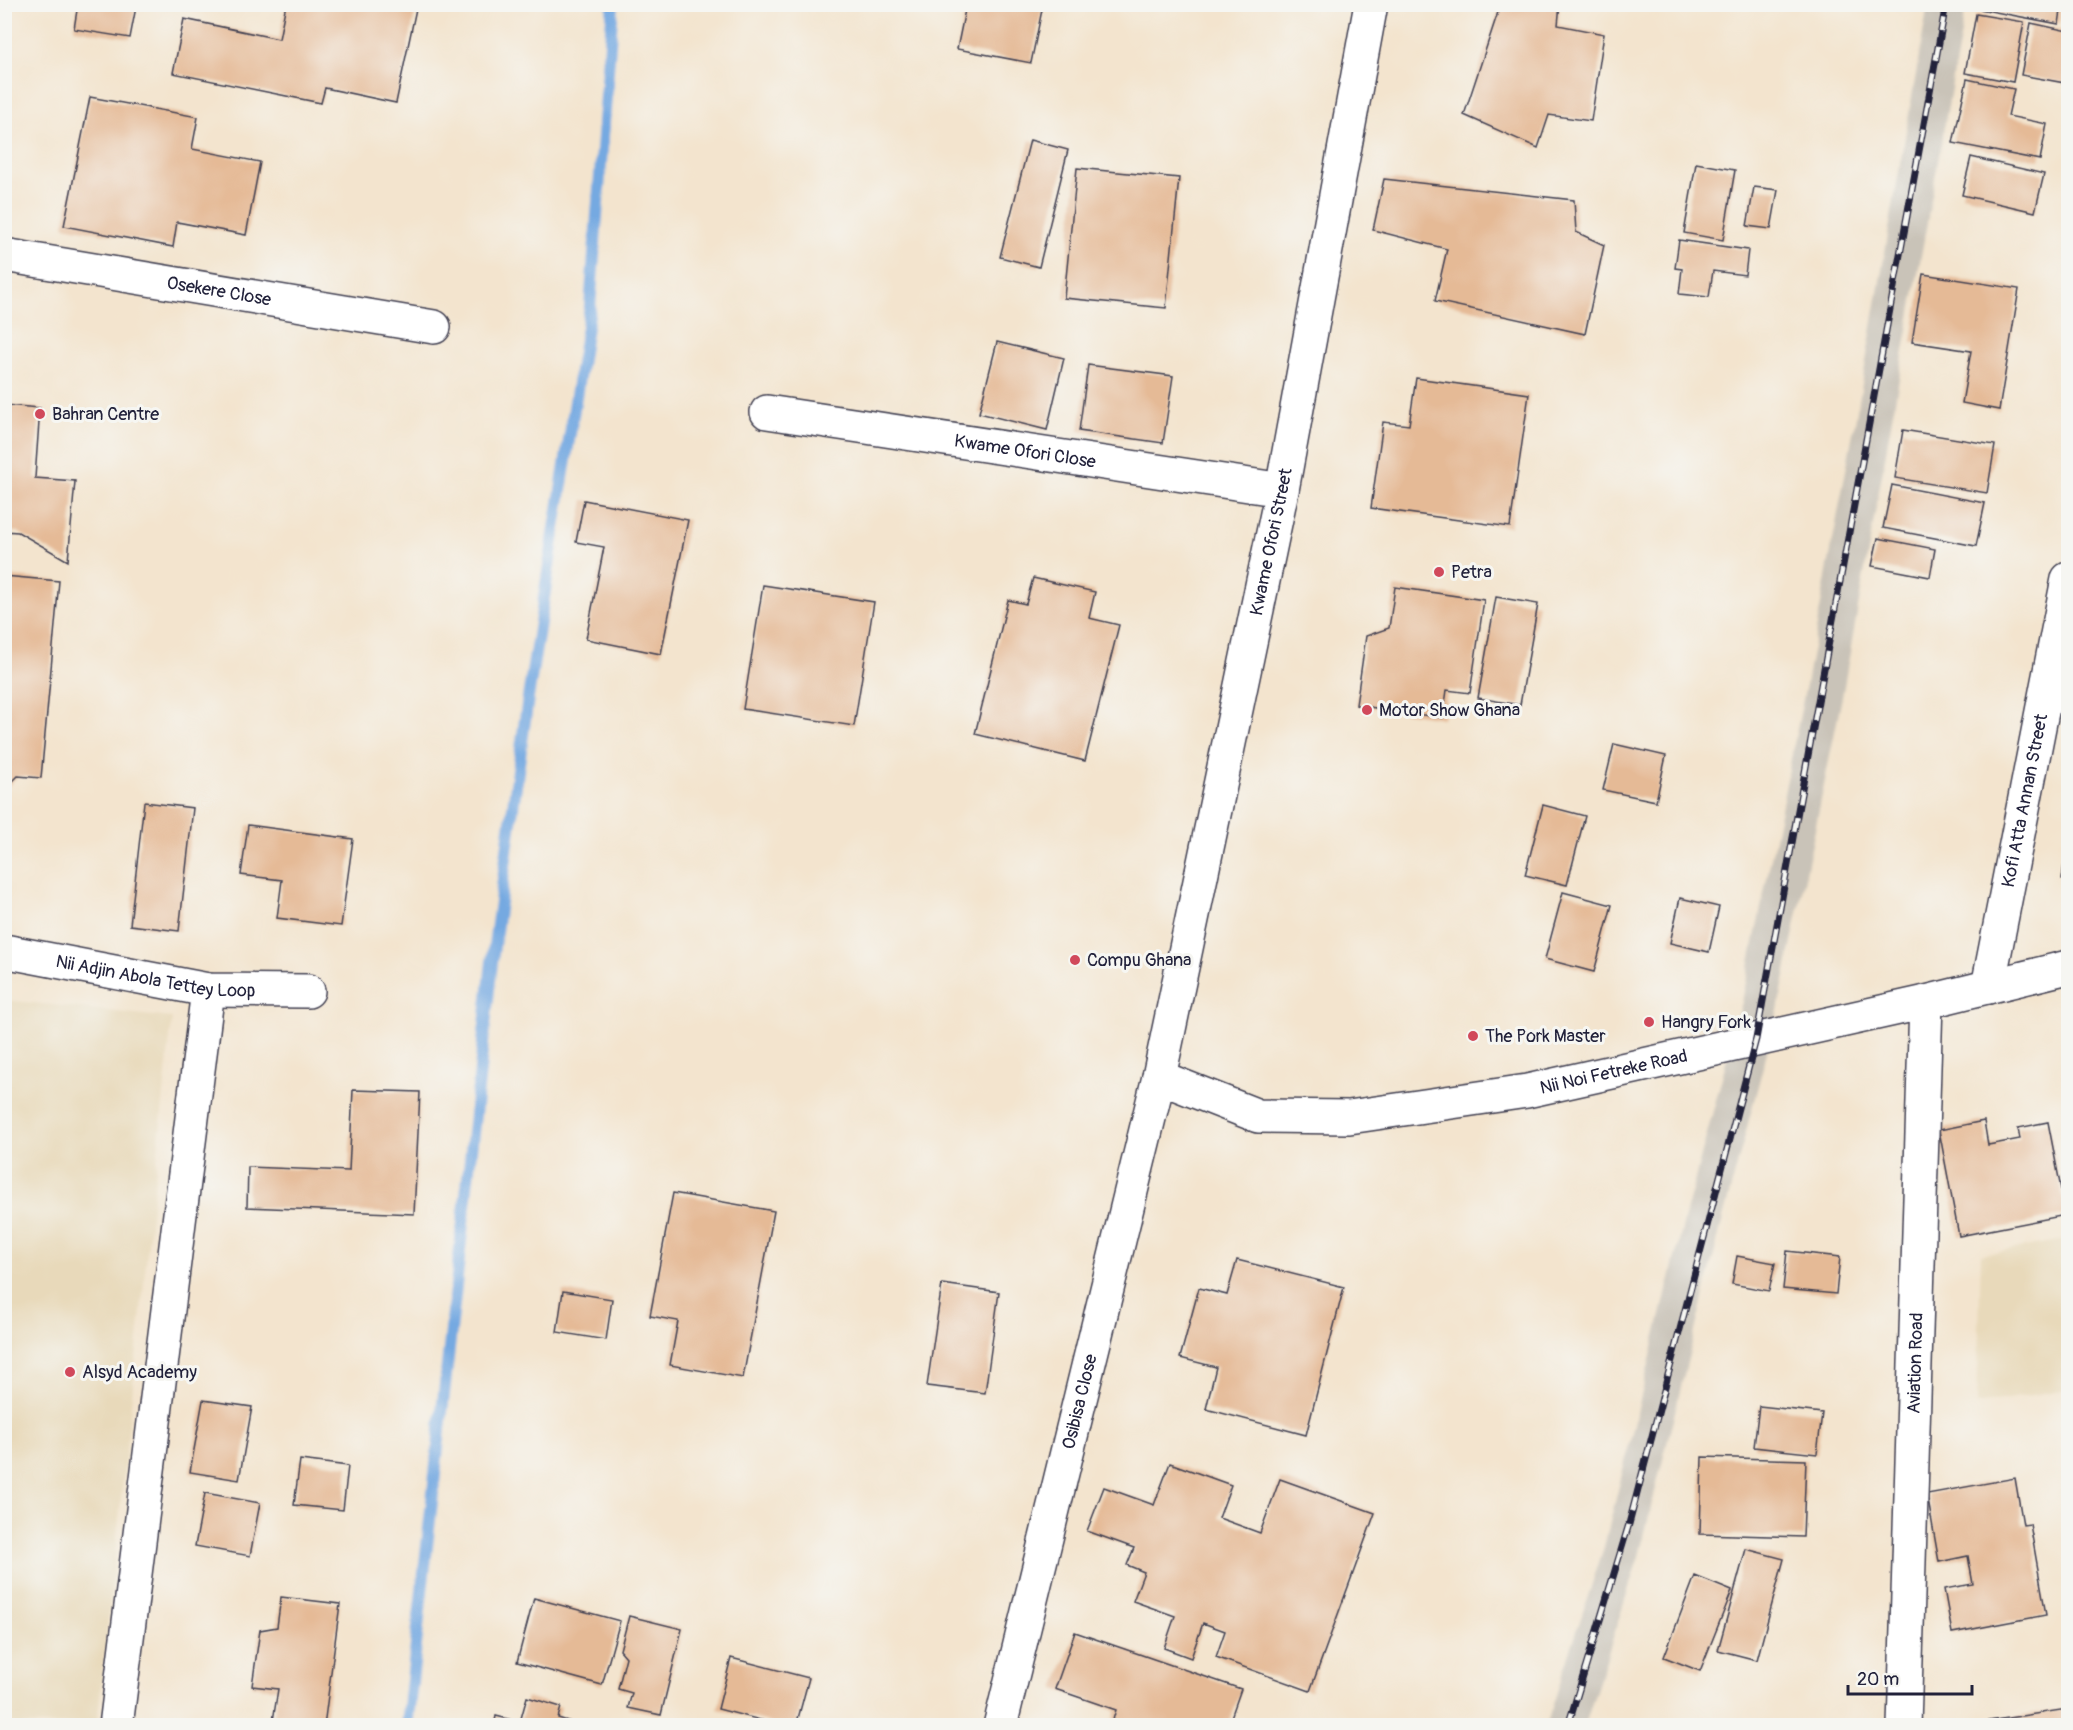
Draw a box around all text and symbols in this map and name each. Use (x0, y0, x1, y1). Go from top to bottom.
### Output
street label: Osekere Close (165, 271, 273, 312)
place label: Bahran Centre (52, 403, 159, 426)
marker: Bahran Centre (33, 407, 47, 421)
street label: Kwame Ofori Close (953, 429, 1098, 474)
street label: Kwame Ofori Street (1245, 466, 1298, 618)
place label: Petra (1451, 561, 1492, 584)
marker: Petra (1432, 565, 1446, 579)
place label: Motor Show Ghana (1379, 699, 1520, 722)
marker: Motor Show Ghana (1360, 703, 1374, 717)
street label: Kofi Atta Annan Street (1997, 711, 2053, 889)
place label: Compu Ghana (1087, 949, 1191, 972)
street label: Nii Adjin Abola Tettey Loop (54, 950, 255, 1002)
marker: Compu Ghana (1068, 953, 1082, 967)
place label: Hangry Fork (1661, 1011, 1752, 1034)
marker: Hangry Fork (1642, 1015, 1656, 1029)
place label: The Pork Master (1485, 1025, 1606, 1048)
marker: The Pork Master (1466, 1029, 1480, 1043)
street label: Nii Noi Fetreke Road (1538, 1045, 1690, 1100)
street label: Aviation Road (1902, 1312, 1929, 1414)
street label: Osibisa Close (1057, 1352, 1103, 1452)
place label: Alsyd Academy (82, 1361, 197, 1384)
marker: Alsyd Academy (63, 1365, 77, 1379)
scale bar (1848, 1658, 1972, 1696)
text: 20 m (1857, 1668, 1899, 1691)

